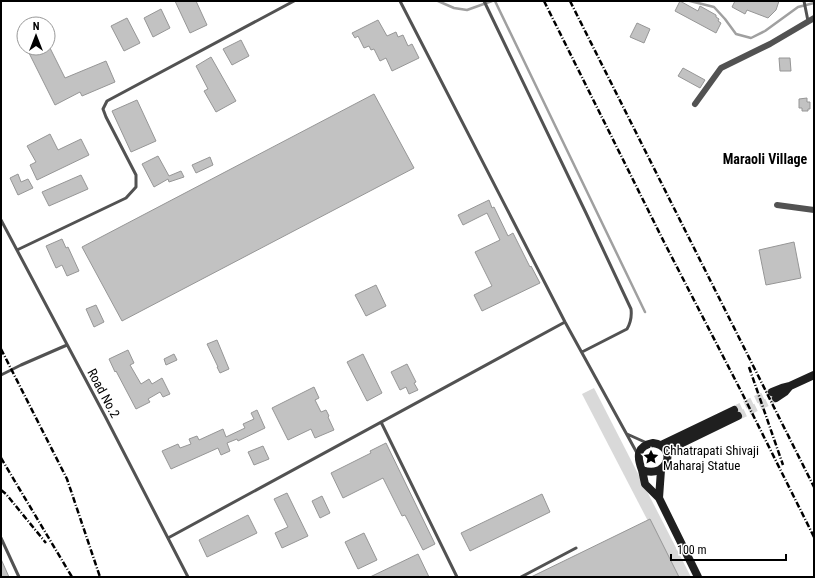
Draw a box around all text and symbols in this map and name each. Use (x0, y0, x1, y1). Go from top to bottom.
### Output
north arrow (16, 16, 56, 56)
text: N (33, 20, 40, 33)
district label: Maraoli Village (723, 151, 808, 167)
street label: Road No.2 (84, 366, 123, 420)
place label: Chhatrapati Shivaji Maharaj Statue (663, 443, 759, 473)
place icon: Chhatrapati Shivaji Maharaj Statue (642, 448, 660, 466)
scale bar (671, 536, 786, 562)
text: 100 m (677, 543, 707, 557)

